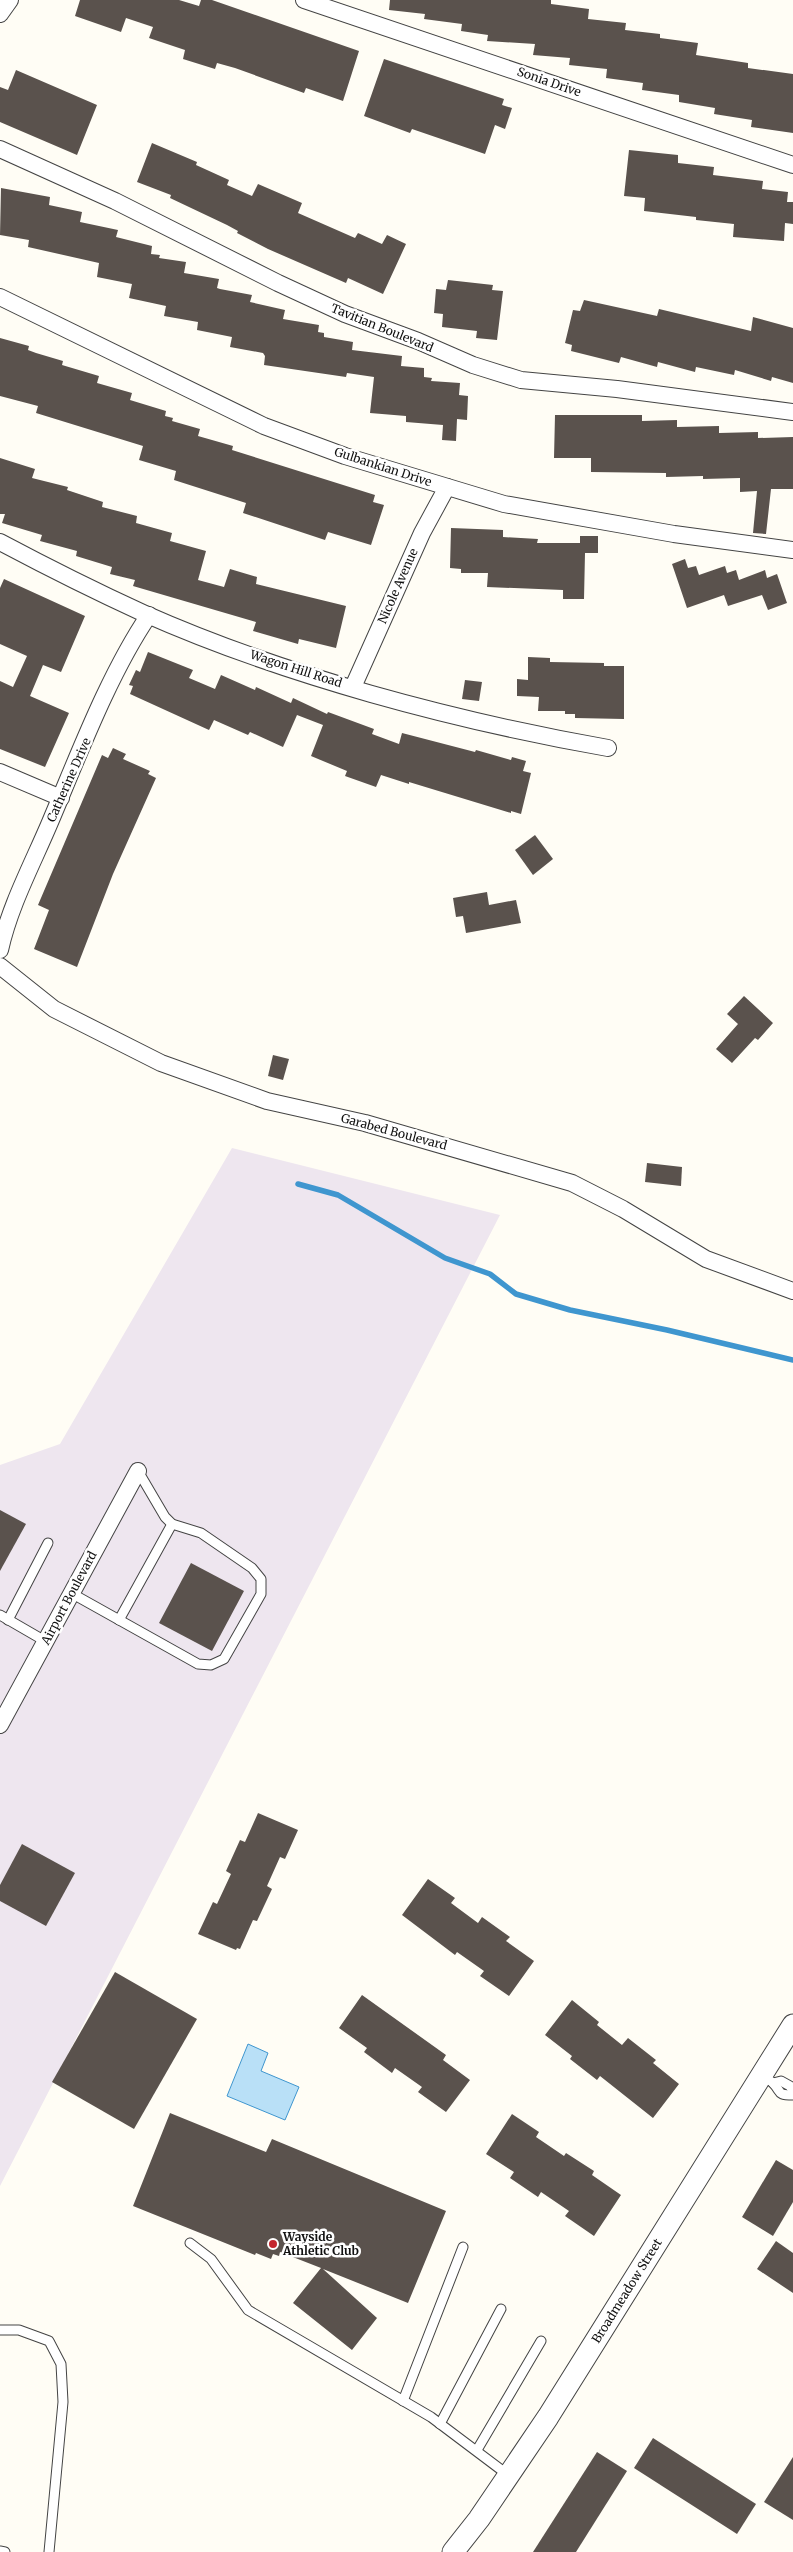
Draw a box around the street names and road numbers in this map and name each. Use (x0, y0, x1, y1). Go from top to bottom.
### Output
street label: Sonia Drive (515, 64, 583, 99)
street label: Tavitian Boulevard (329, 300, 436, 355)
street label: Gulbankian Drive (333, 444, 434, 489)
street label: Nicole Avenue (374, 546, 421, 626)
street label: Wagon Hill Road (247, 646, 344, 690)
street label: Catherine Drive (43, 735, 94, 824)
street label: Garabed Boulevard (339, 1110, 449, 1153)
street label: Airport Boulevard (37, 1548, 100, 1648)
street label: Broadmeadow Street (588, 2236, 665, 2346)

